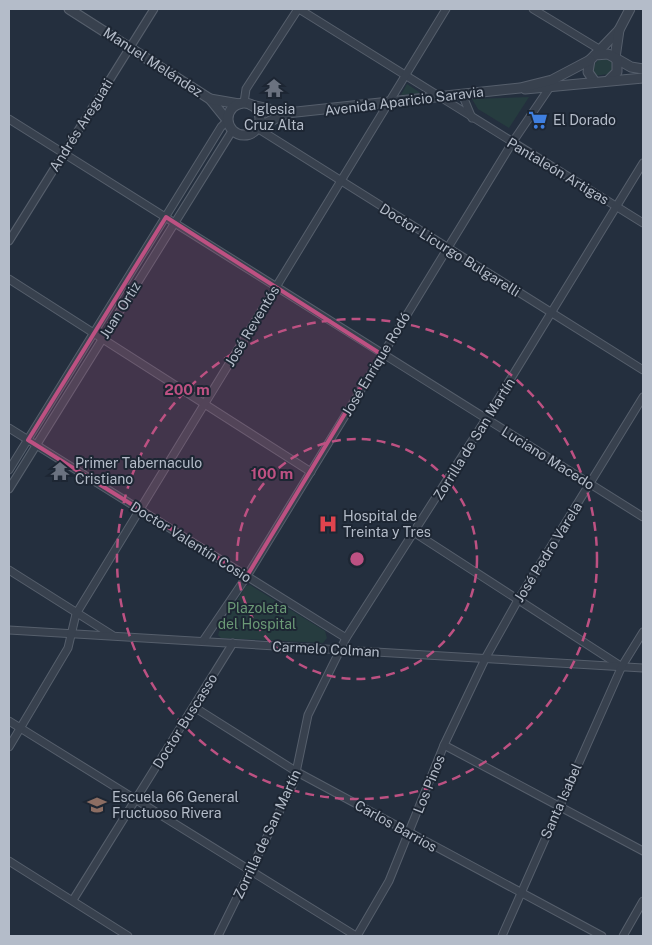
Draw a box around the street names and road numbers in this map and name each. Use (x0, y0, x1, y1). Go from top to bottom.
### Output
street label: Manuel Meléndez (100, 24, 206, 100)
street label: Andrés Areguati (46, 76, 116, 174)
street label: Avenida Aparicio Saravia (324, 83, 484, 119)
street label: Pantaleón Artigas (504, 134, 612, 208)
street label: Doctor Licurgo Bulgarelli (377, 200, 523, 300)
street label: Juan Ortiz (96, 278, 144, 341)
street label: José Reventós (222, 283, 282, 369)
street label: José Enrique Rodó (339, 309, 413, 419)
street label: Zorrilla de San Martín (430, 375, 518, 503)
street label: Luciano Macedo (499, 423, 597, 493)
street label: Doctor Valentín Cosio (128, 498, 254, 586)
street label: José Pedro Varela (511, 499, 585, 605)
street label: Carmelo Colman (272, 638, 380, 660)
street label: Doctor Buscasso (149, 671, 221, 771)
street label: Los Pinos (410, 752, 448, 816)
street label: Santa Isabel (537, 761, 585, 841)
street label: Zorrilla de San Martín (230, 767, 304, 901)
street label: Carlos Barrios (352, 797, 440, 855)

